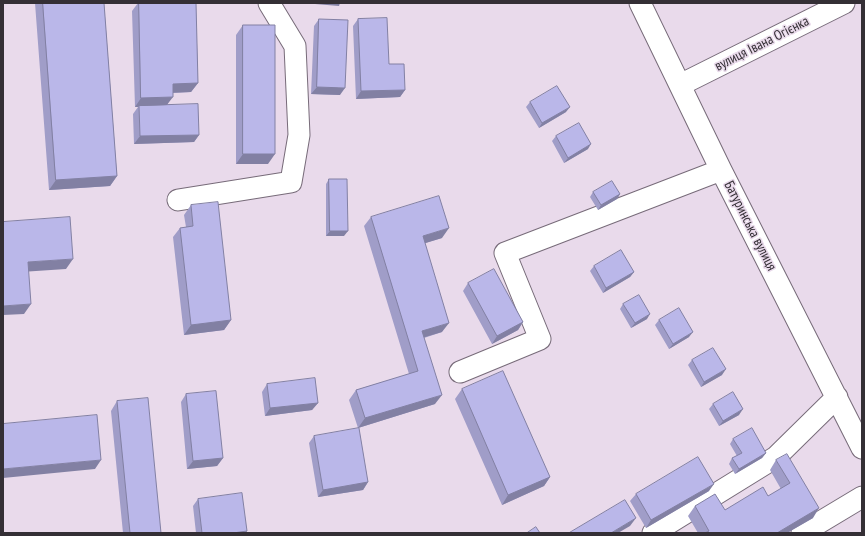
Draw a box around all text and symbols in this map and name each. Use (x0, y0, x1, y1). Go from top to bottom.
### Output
street label: вулиця Івана Огієнка (712, 13, 812, 75)
street label: Батуринська вулиця (720, 178, 780, 274)

